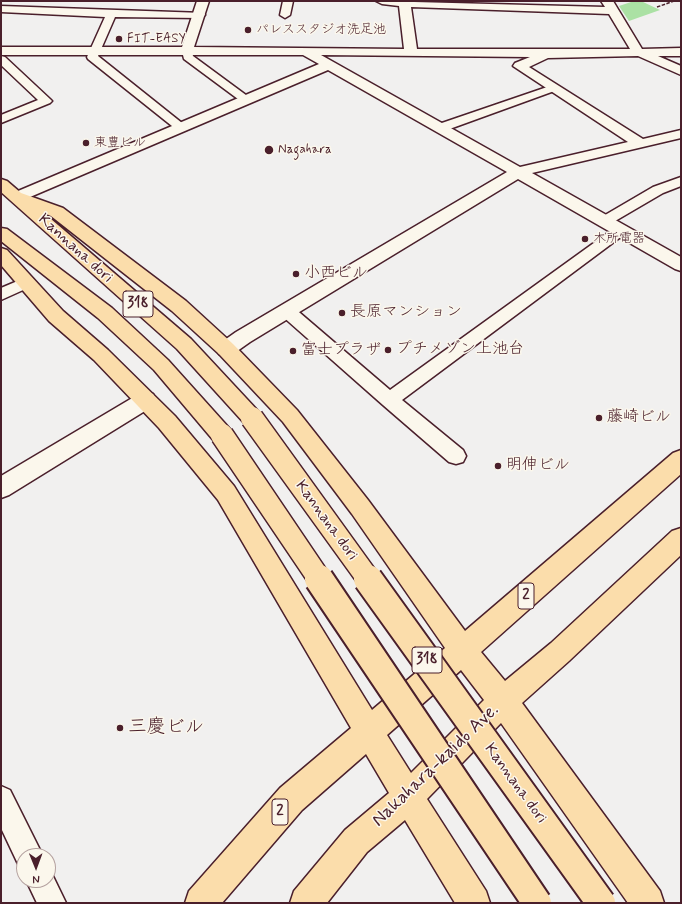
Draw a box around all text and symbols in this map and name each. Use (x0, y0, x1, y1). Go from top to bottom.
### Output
place label: パレススタジオ洗足池 (256, 22, 386, 38)
marker: パレススタジオ洗足池 (243, 25, 253, 35)
place label: FIT-EASY (127, 31, 186, 47)
marker: FIT-EASY (114, 34, 124, 44)
place label: 東豊ビル (94, 135, 146, 151)
marker: 東豊ビル (81, 138, 91, 148)
place label: Nagahara (278, 142, 332, 158)
marker: Nagahara (263, 144, 275, 156)
street label: Kannana dori (34, 210, 116, 288)
place label: 木所電器 (593, 231, 645, 247)
marker: 木所電器 (580, 234, 590, 244)
place label: 小西ビル (304, 264, 368, 284)
marker: 小西ビル (291, 269, 301, 279)
road number: 318 (123, 291, 153, 317)
place label: 長原マンション (350, 303, 462, 323)
marker: 長原マンション (337, 308, 347, 318)
place label: プチメゾン上池台 (396, 340, 524, 360)
place label: 富士プラザ (301, 341, 381, 361)
marker: プチメゾン上池台 (383, 345, 393, 355)
marker: 富士プラザ (288, 346, 298, 356)
place label: 藤崎ビル (607, 408, 671, 428)
marker: 藤崎ビル (594, 413, 604, 423)
place label: 明伸ビル (506, 456, 570, 476)
marker: 明伸ビル (493, 461, 503, 471)
street label: Kannana dori (291, 477, 361, 565)
road number: 2 (518, 583, 534, 609)
road number: 318 (412, 647, 442, 673)
street label: Nakahara-kaido Ave. (368, 700, 504, 832)
place label: 三慶ビル (128, 717, 204, 739)
marker: 三慶ビル (115, 723, 125, 733)
street label: Kannana dori (480, 740, 550, 828)
road number: 2 (272, 799, 288, 825)
north arrow (16, 848, 56, 888)
text: N (32, 872, 40, 886)

